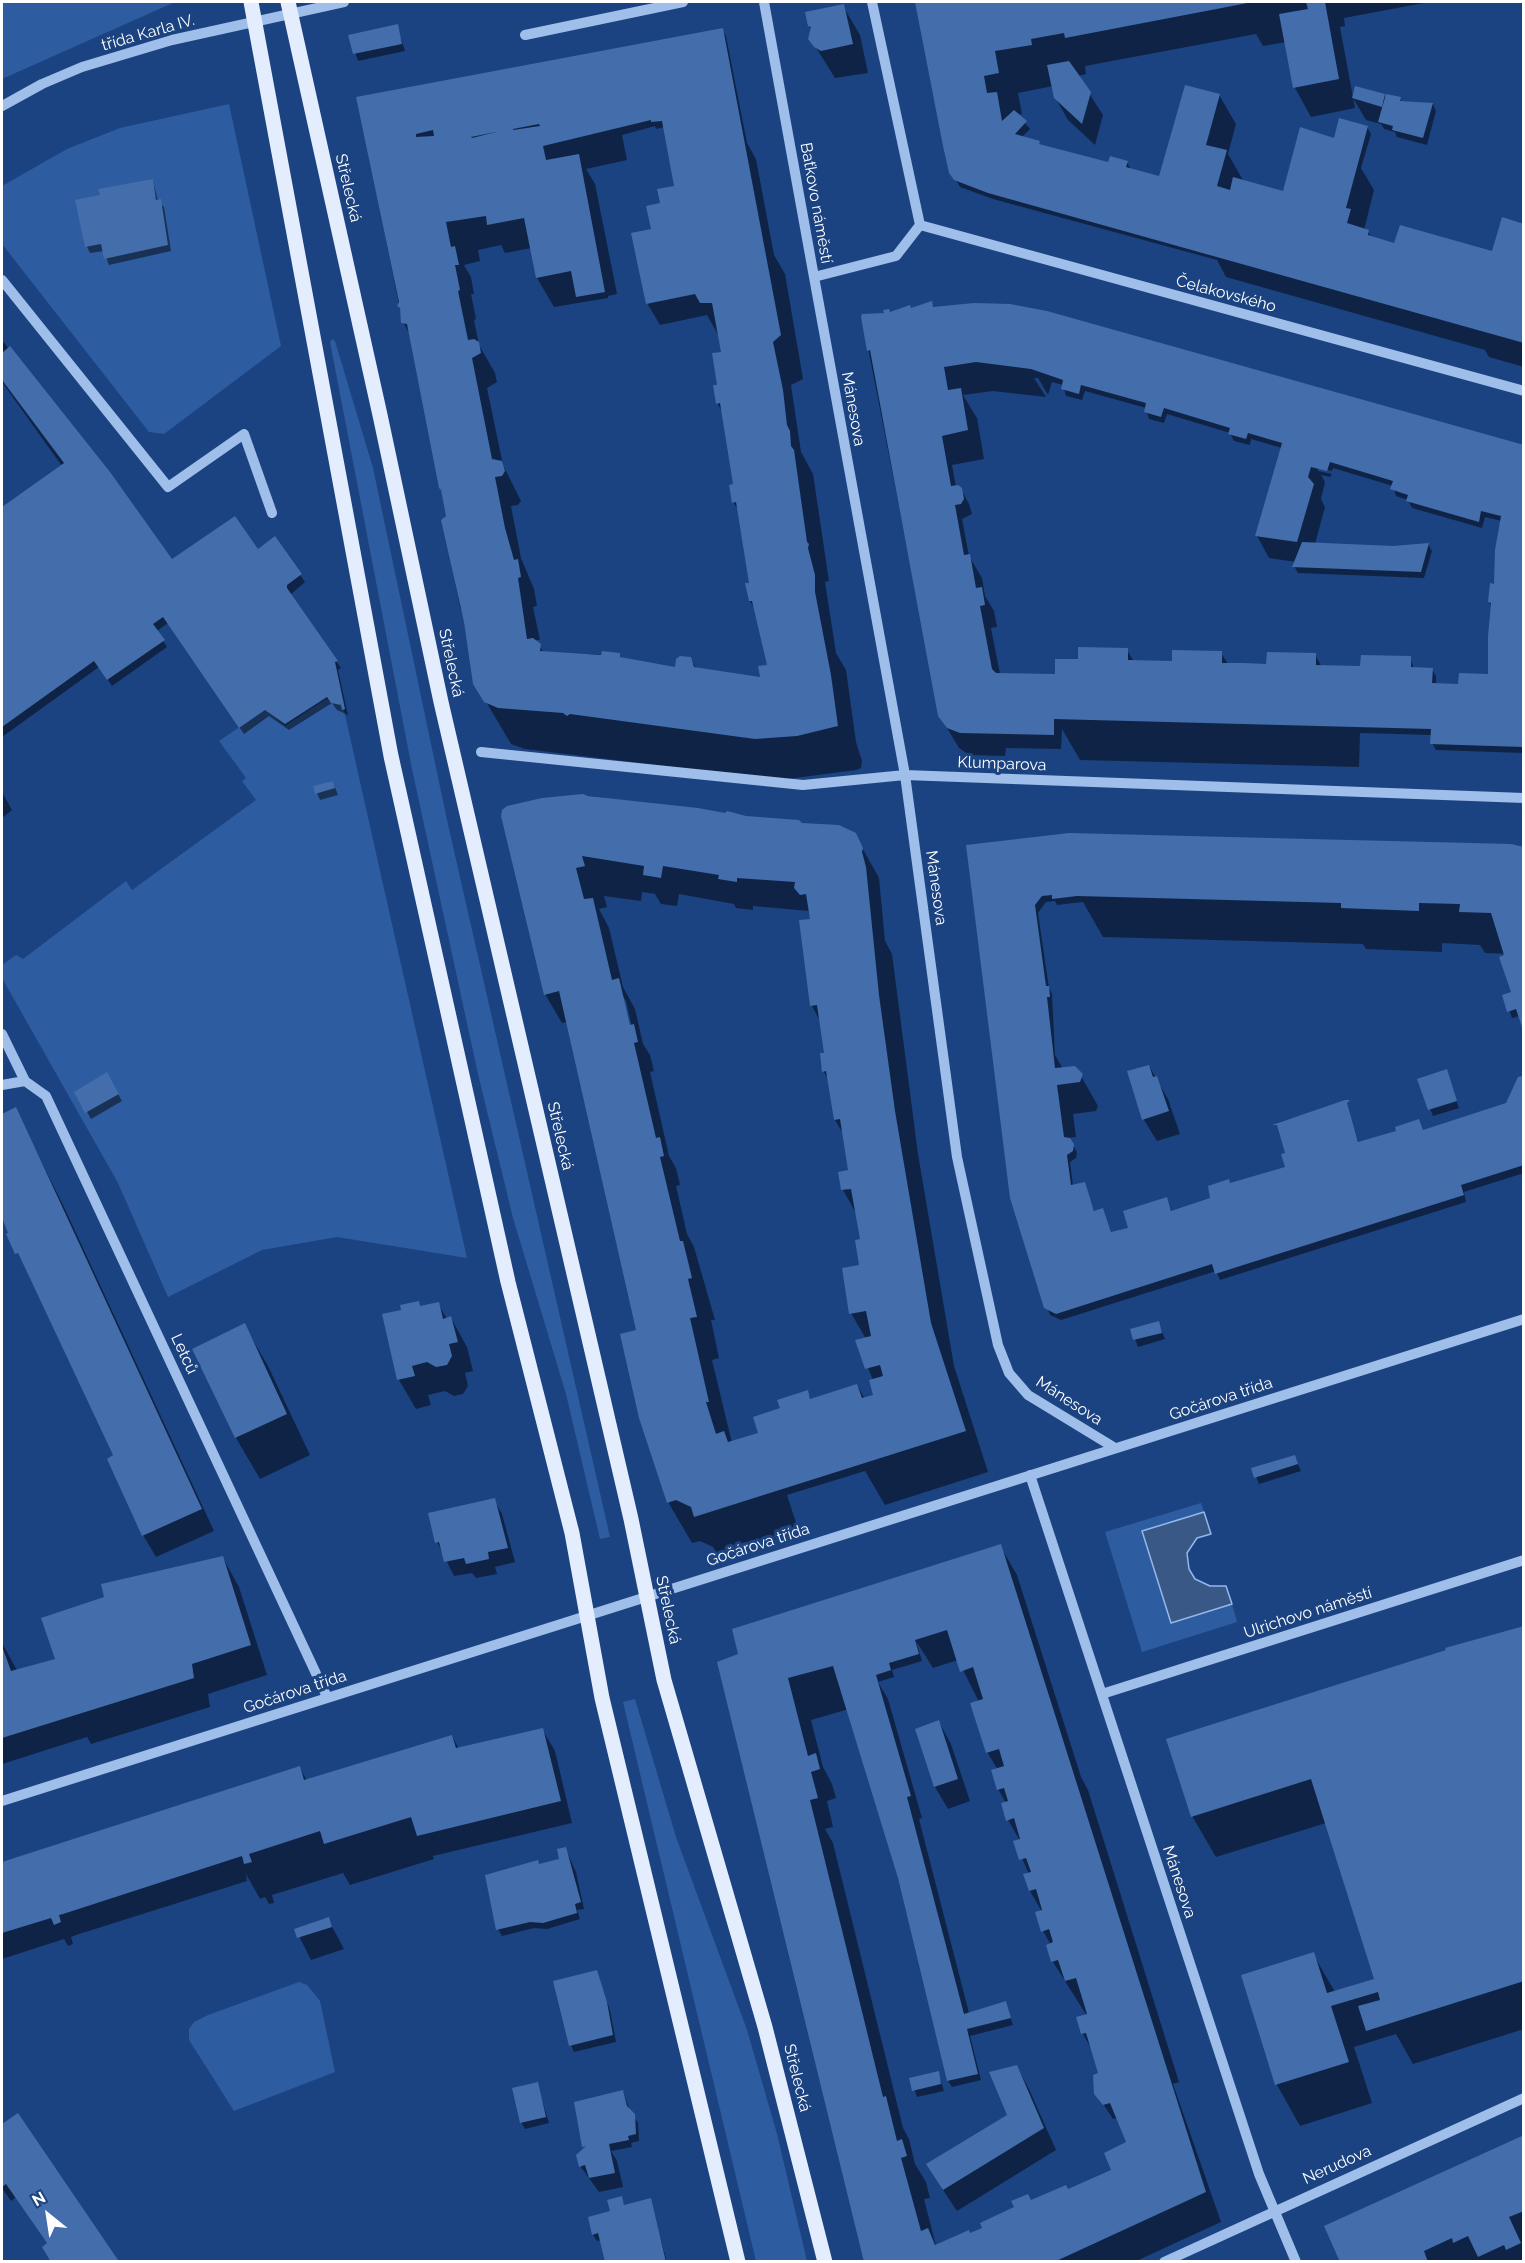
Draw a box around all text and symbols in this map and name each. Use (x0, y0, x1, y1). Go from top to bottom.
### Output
street label: třída Karla IV. (99, 11, 197, 55)
street label: Baťkovo náměstí (796, 141, 836, 265)
street label: Střelecká (331, 152, 365, 224)
street label: Čelakovského (1174, 271, 1278, 317)
street label: Mánesova (837, 370, 869, 448)
street label: Střelecká (434, 627, 468, 699)
street label: Klumparova (957, 753, 1047, 775)
street label: Mánesova (921, 849, 951, 927)
street label: Střelecká (543, 1100, 577, 1172)
street label: Letců (166, 1331, 202, 1377)
street label: Mánesova (1032, 1372, 1106, 1430)
street label: Gočárova třída (1167, 1373, 1275, 1425)
street label: Gočárova třída (704, 1519, 812, 1571)
street label: Střelecká (651, 1574, 685, 1646)
street label: Ulrichovo náměstí (1242, 1583, 1374, 1643)
street label: Gočárova třída (241, 1666, 349, 1718)
street label: Mánesova (1158, 1843, 1200, 1921)
street label: Střelecká (779, 2042, 815, 2114)
street label: Nerudova (1300, 2141, 1374, 2189)
north arrow (18, 2185, 78, 2245)
text: N (29, 2188, 49, 2210)

